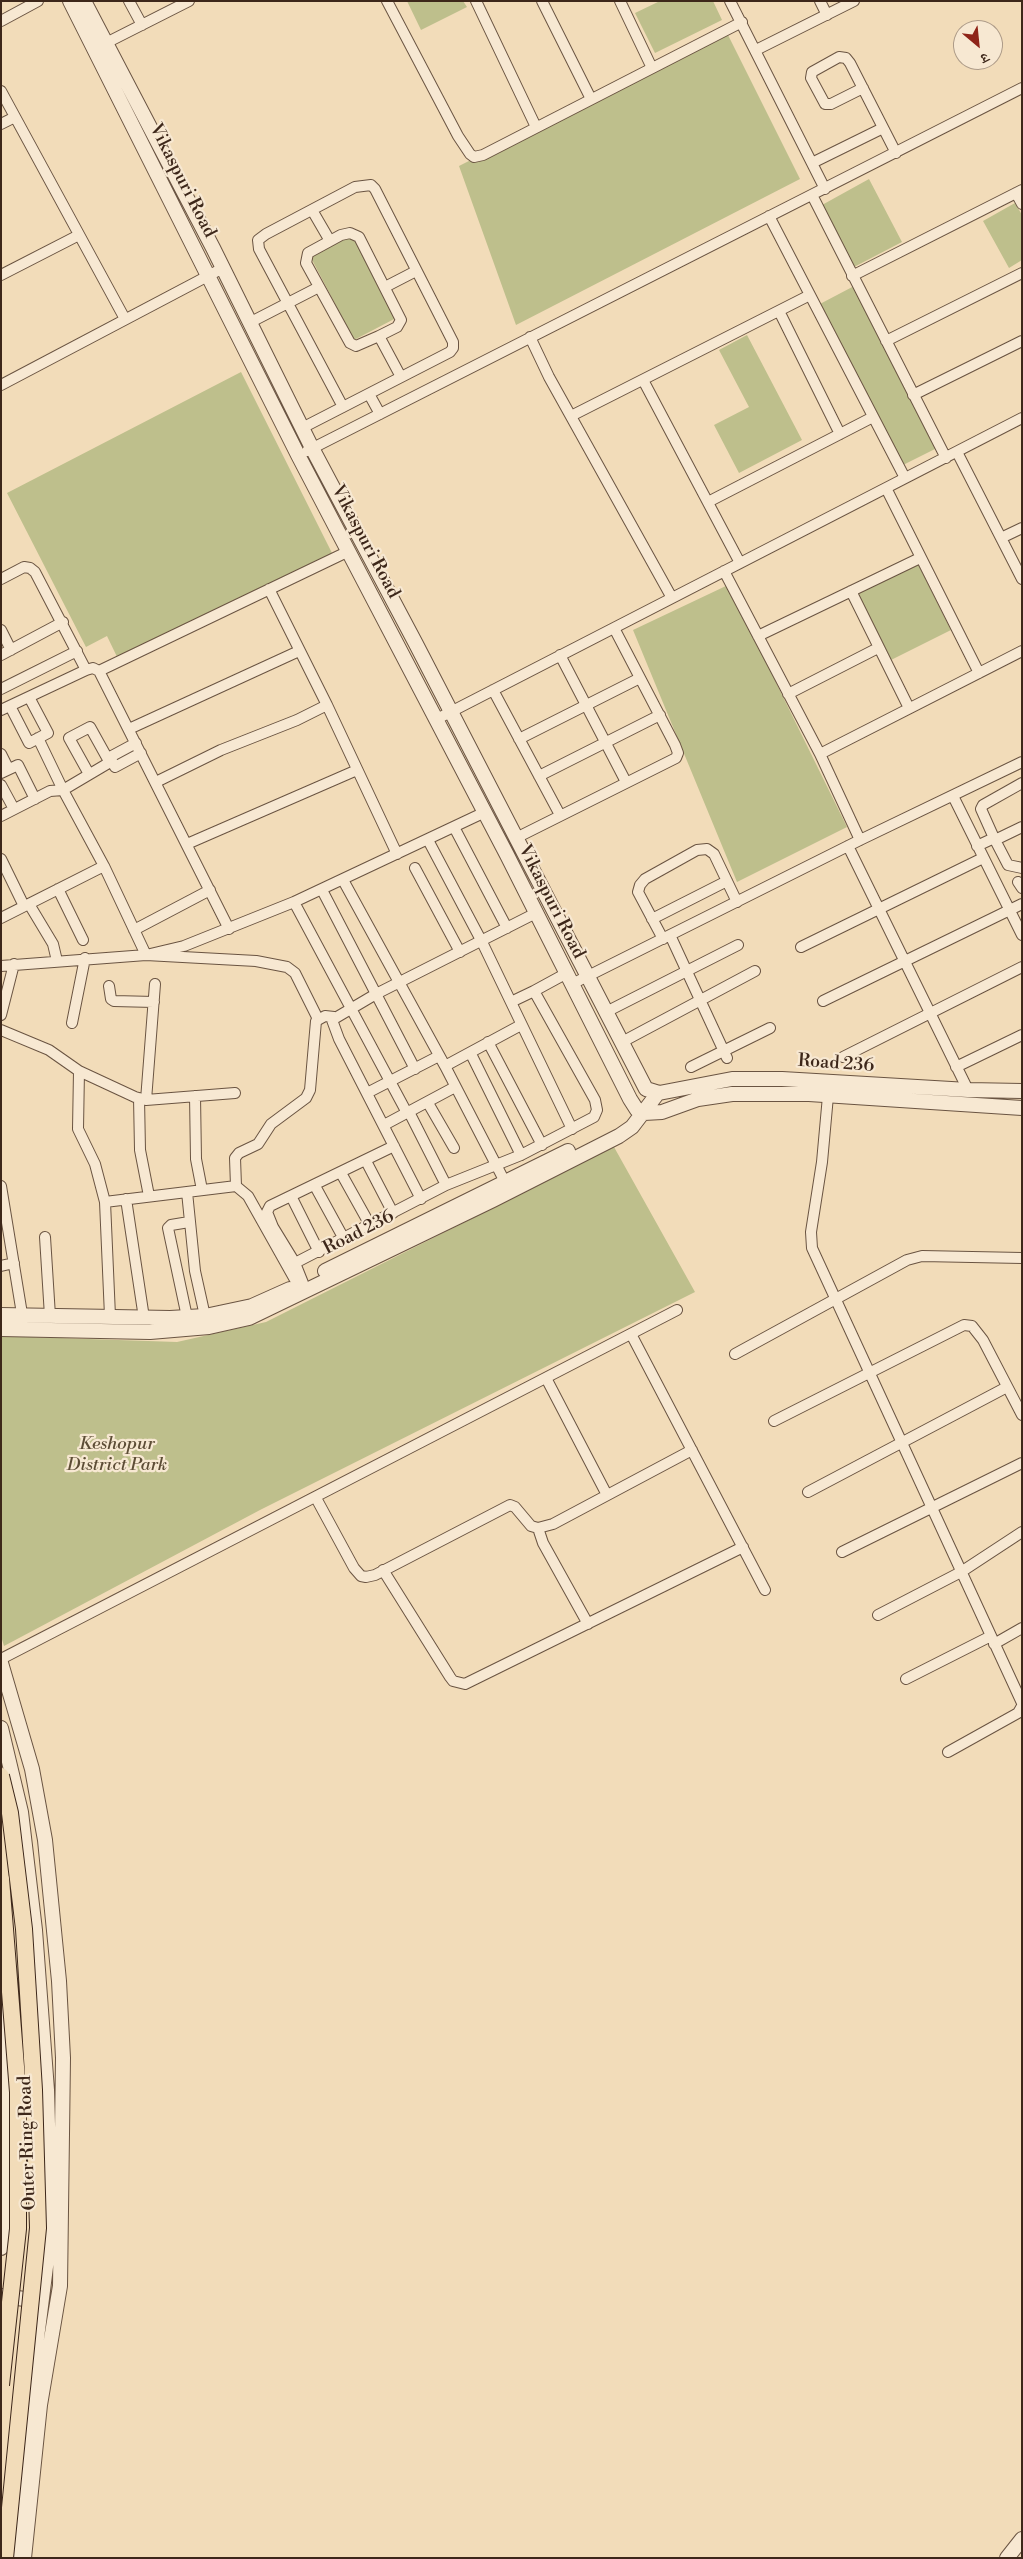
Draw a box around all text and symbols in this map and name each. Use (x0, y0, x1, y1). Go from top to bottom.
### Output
north arrow (953, 20, 1003, 70)
text: उ (977, 48, 992, 67)
street label: Vikaspuri Road (144, 120, 220, 242)
street label: Vikaspuri Road (326, 482, 404, 602)
street label: Vikaspuri Road (513, 841, 589, 963)
street label: Road 236 (797, 1051, 875, 1077)
street label: Road 236 (320, 1206, 398, 1260)
park label: Keshopur District Park (67, 1434, 167, 1476)
street label: Outer Ring Road (15, 2075, 41, 2211)

